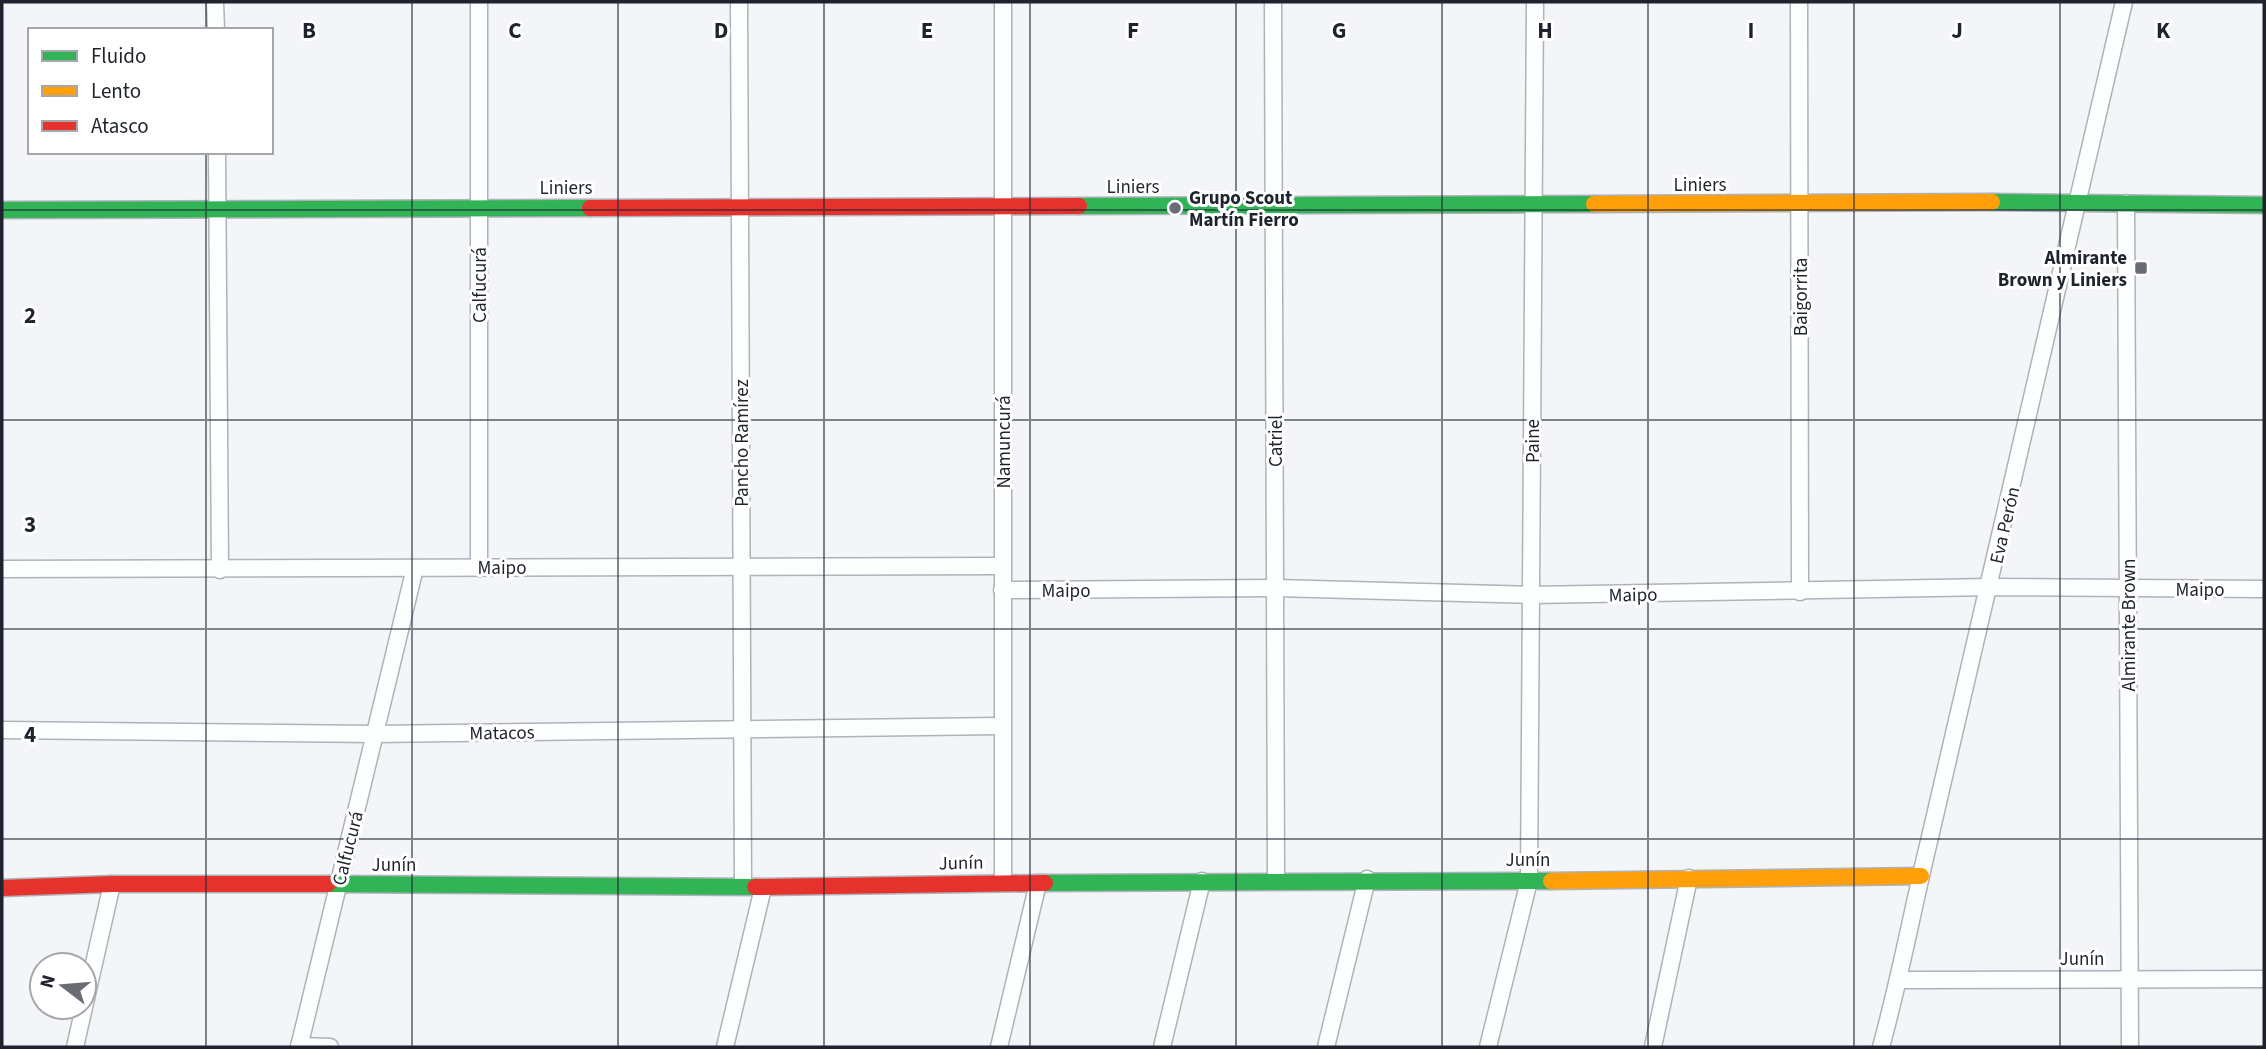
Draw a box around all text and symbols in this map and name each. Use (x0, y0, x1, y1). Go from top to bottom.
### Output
text: B (302, 14, 316, 47)
text: C (508, 14, 522, 47)
text: D (714, 14, 728, 47)
text: E (921, 14, 933, 47)
text: F (1127, 14, 1139, 47)
text: G (1332, 14, 1346, 47)
text: H (1537, 14, 1553, 47)
text: I (1748, 14, 1754, 47)
text: J (1951, 14, 1963, 47)
text: K (2156, 14, 2171, 47)
legend (28, 28, 273, 154)
text: Fluido (91, 41, 146, 71)
text: Lento (91, 76, 141, 106)
text: Atasco (91, 111, 149, 141)
street label: Liniers (1674, 172, 1726, 199)
street label: Liniers (1107, 174, 1159, 201)
street label: Liniers (540, 175, 592, 202)
place label: Grupo Scout Martín Fierro (1189, 185, 1299, 234)
marker: Grupo Scout Martín Fierro (1167, 200, 1183, 216)
place label: Almirante Brown y Liniers (1998, 245, 2127, 294)
street label: Calfucurá (467, 247, 494, 323)
street label: Baigorrita (1788, 258, 1815, 336)
marker: Almirante Brown y Liniers (2133, 260, 2149, 276)
text: 2 (24, 299, 36, 332)
street label: Pancho Ramírez (729, 379, 756, 507)
street label: Namuncurá (991, 395, 1018, 489)
street label: Catriel (1263, 415, 1290, 467)
street label: Paine (1520, 419, 1547, 463)
street label: Eva Perón (1983, 484, 2027, 567)
text: 3 (24, 508, 36, 541)
street label: Maipo (478, 555, 526, 582)
street label: Almirante Brown (2116, 559, 2143, 691)
street label: Maipo (2176, 577, 2224, 604)
street label: Maipo (1042, 578, 1090, 605)
street label: Maipo (1608, 582, 1658, 609)
text: 4 (24, 718, 36, 751)
street label: Matacos (469, 719, 535, 748)
street label: Calfucurá (326, 808, 371, 888)
street label: Junín (1506, 847, 1550, 874)
street label: Junín (938, 850, 984, 877)
street label: Junín (372, 852, 416, 879)
street label: Junín (2060, 946, 2104, 973)
north arrow (28, 951, 98, 1021)
text: N (33, 972, 63, 992)

